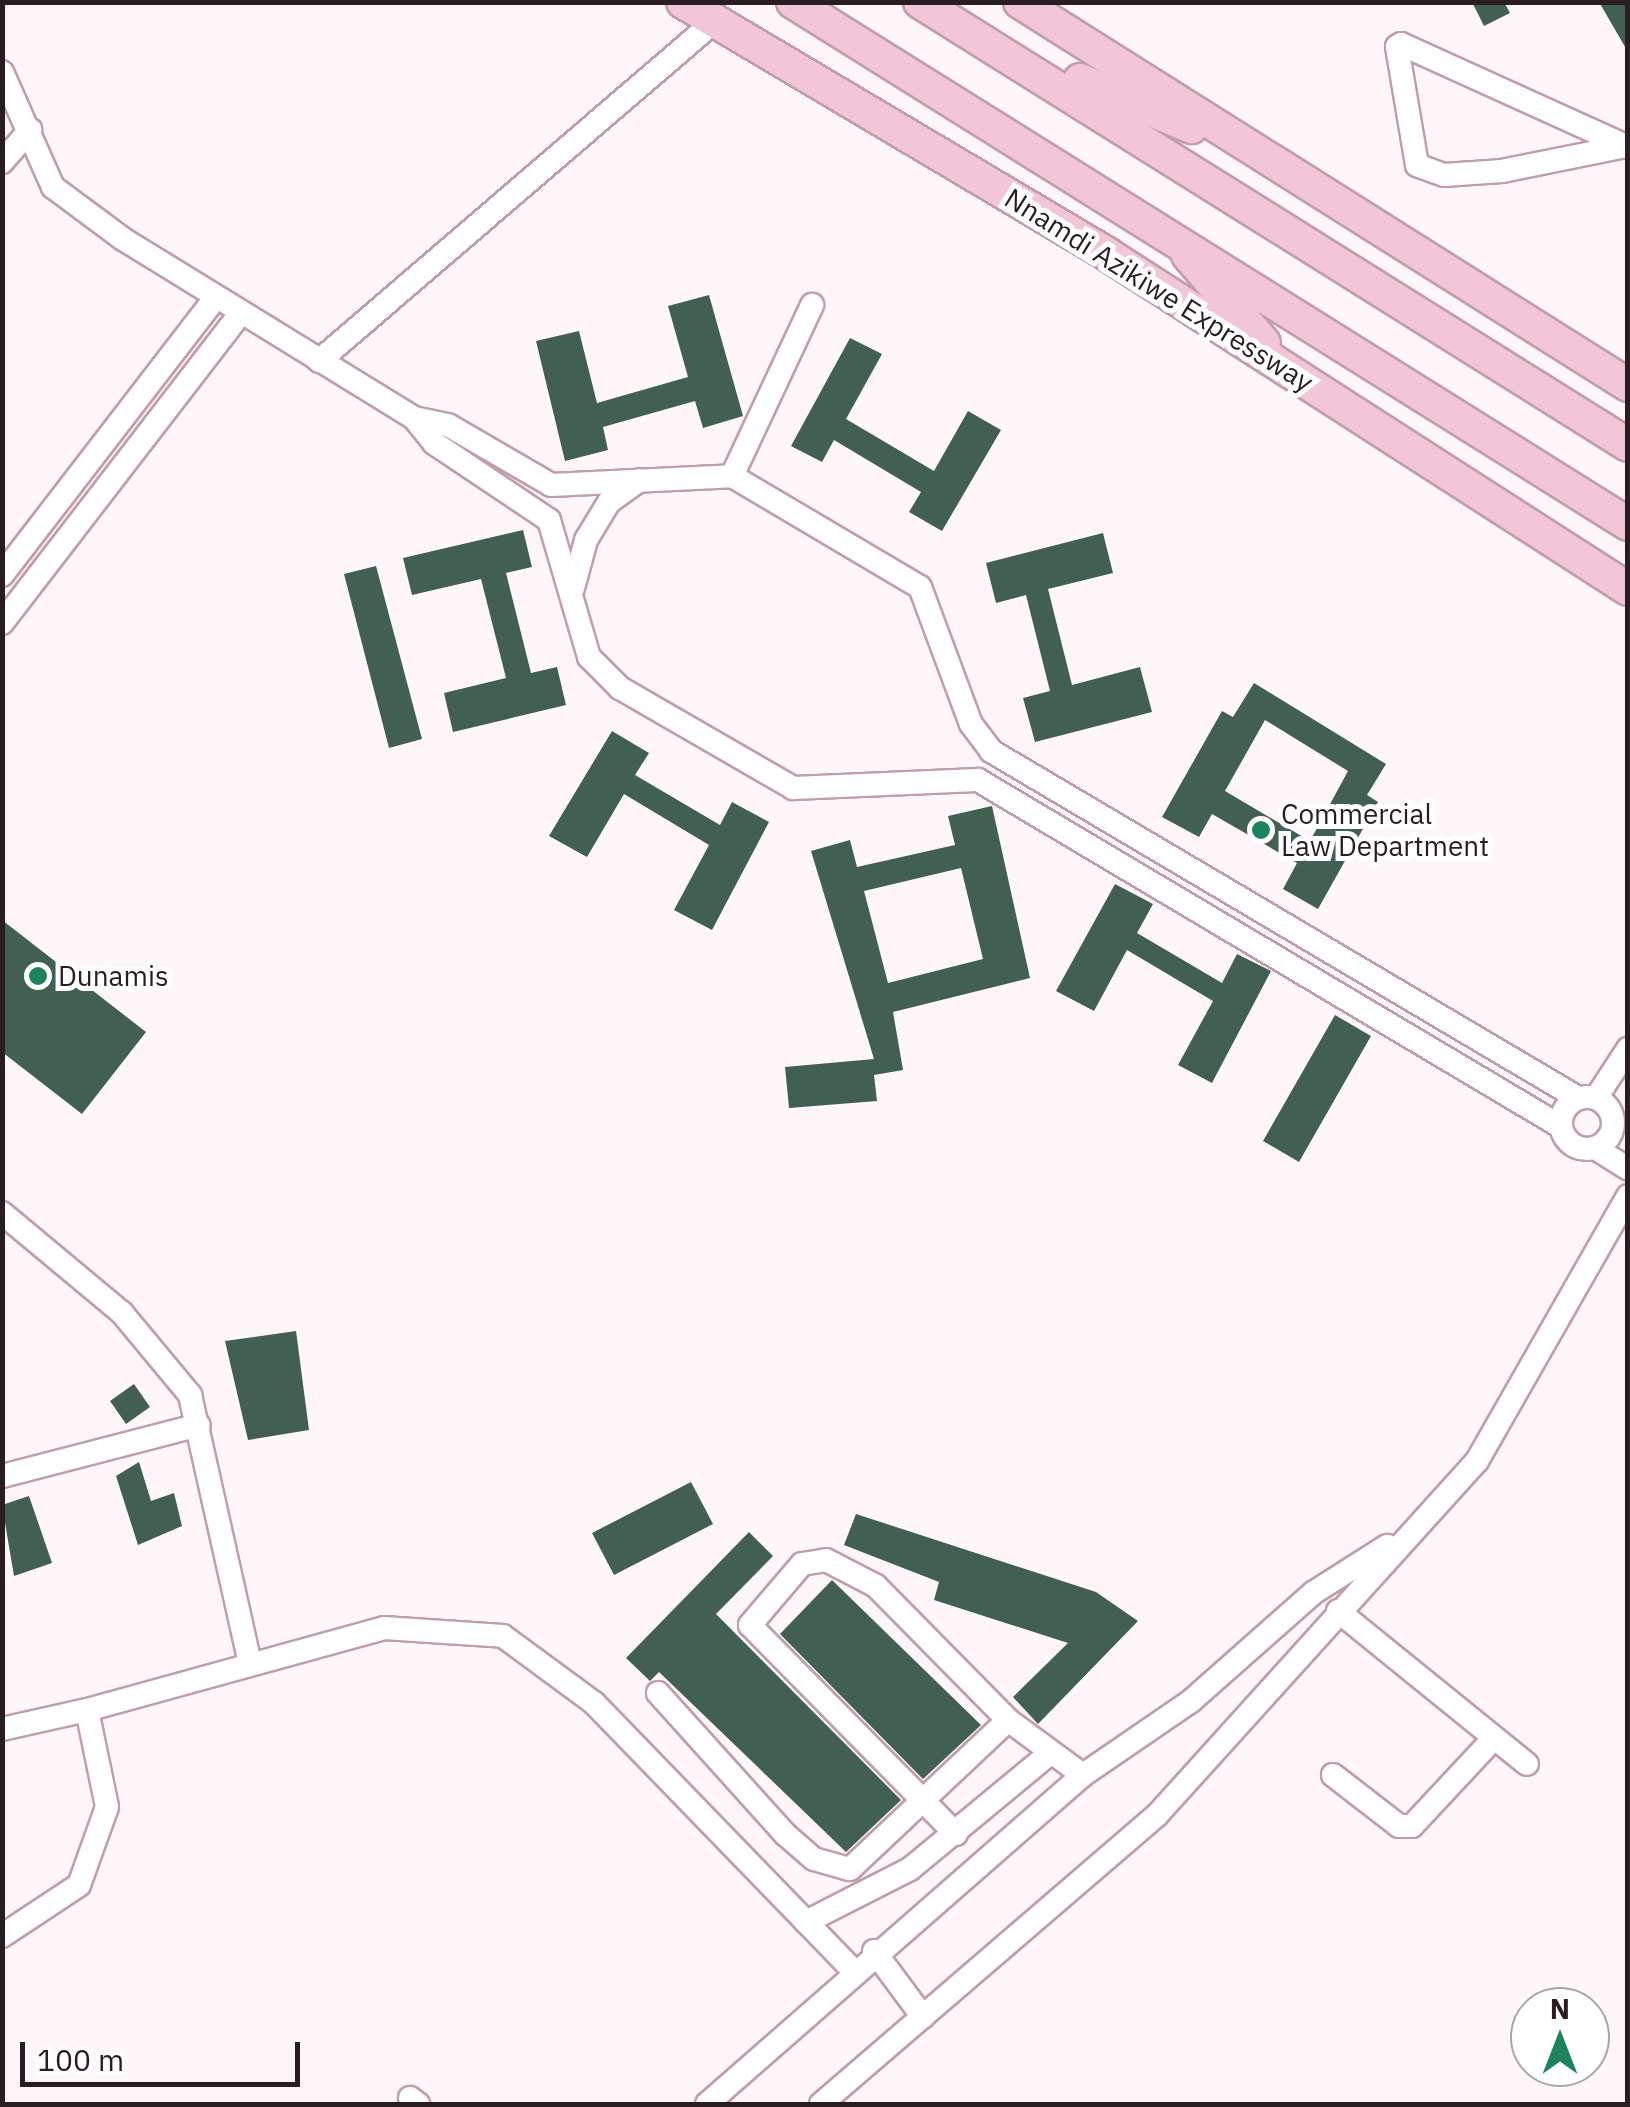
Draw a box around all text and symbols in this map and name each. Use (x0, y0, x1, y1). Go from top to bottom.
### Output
street label: Nnamdi Azikiwe Expressway (999, 181, 1319, 399)
place label: Commercial Law Department (1281, 797, 1489, 863)
marker: Commercial Law Department (1250, 819, 1272, 841)
place label: Dunamis (58, 959, 169, 993)
marker: Dunamis (27, 965, 49, 987)
north arrow (1510, 1987, 1610, 2087)
text: N (1550, 1990, 1570, 2027)
scale bar (25, 2022, 305, 2084)
text: 100 m (37, 2040, 124, 2079)

